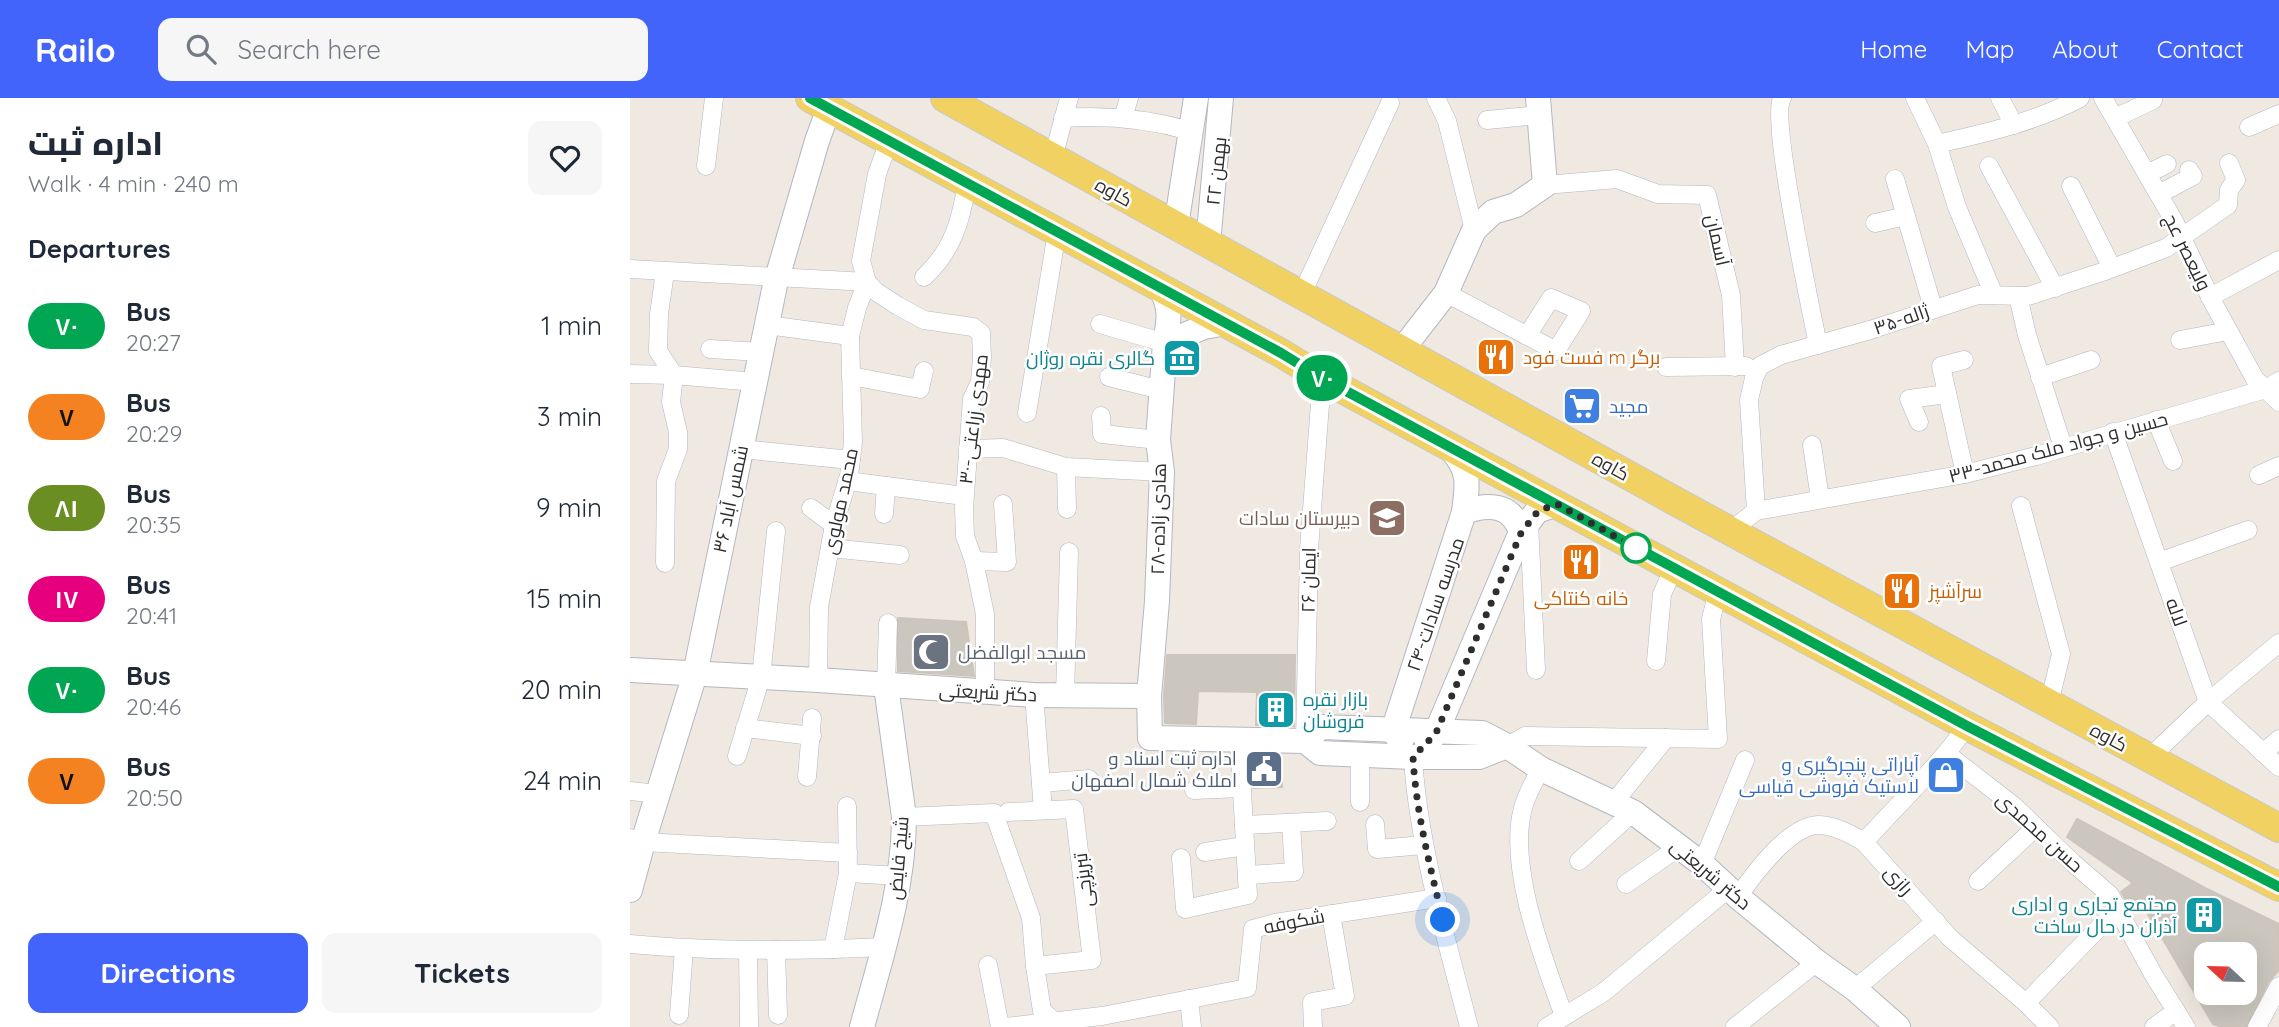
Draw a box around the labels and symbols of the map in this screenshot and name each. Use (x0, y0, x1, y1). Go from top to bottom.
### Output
street label: ۲۲ بهمن (1200, 135, 1232, 207)
street label: کاوه (1091, 172, 1137, 212)
street label: ولیعصر عج (2157, 209, 2217, 295)
street label: آسمان (1700, 212, 1736, 268)
street label: ۳۵-ژاله (1870, 298, 1932, 340)
restaurant icon: فست فود m برگر (1475, 336, 1517, 378)
museum icon: گالری نقره روژان (1161, 337, 1203, 379)
place label: فست فود m برگر (1523, 345, 1660, 369)
place label: گالری نقره روژان (1026, 346, 1155, 370)
street label: ۳۰-مهدی زراعتی (953, 353, 993, 485)
line badge: ۷۰ (1290, 355, 1354, 401)
supermarket icon: مجید (1561, 385, 1603, 427)
place label: مجید (1609, 394, 1648, 418)
street label: ۳۳-حسین و جواد ملک محمد (1946, 406, 2170, 488)
street label: شمس آباد ۳۶ (707, 443, 753, 555)
street label: محمد مولوی (817, 446, 863, 556)
street label: کاوه (1588, 446, 1634, 486)
street label: ۲۸-هادی زاده (1145, 463, 1171, 575)
school or university icon: دبیرستان سادات (1366, 497, 1408, 539)
place label: دبیرستان سادات (1239, 506, 1360, 530)
unlabelled marker (1621, 533, 1651, 563)
street label: ۲۴-مدرسه سادات (1401, 534, 1469, 674)
restaurant icon: خانه کنتاکی (1560, 541, 1602, 583)
street label: ۲۶ ایمان (1295, 547, 1321, 613)
restaurant icon: سرآشپز (1881, 570, 1923, 612)
place label: سرآشپز (1928, 579, 1982, 604)
place label: خانه کنتاکی (1534, 586, 1628, 610)
street label: لاله (2161, 595, 2193, 629)
mosque icon: مسجد ابوالفضل (910, 631, 952, 673)
place label: مسجد ابوالفضل (958, 640, 1086, 664)
street label: دکتر شریعتی (938, 677, 1038, 707)
place label: بازار نقره فروشان (1303, 687, 1368, 733)
building icon: بازار نقره فروشان (1255, 689, 1297, 731)
street label: کاوه (2086, 717, 2132, 757)
place label: اداره ثبت اسناد و املاک شمال اصفهان (1071, 746, 1237, 792)
public building icon: اداره ثبت اسناد و املاک شمال اصفهان (1243, 748, 1285, 790)
place label: آپاراتی پنچرگیری و لاستیک فروشی قیاسی (1739, 752, 1919, 798)
shop icon: آپاراتی پنچرگیری و لاستیک فروشی قیاسی (1925, 754, 1967, 796)
street label: حسن محمدی (1992, 787, 2088, 877)
street label: شیخ فایض (882, 815, 916, 901)
street label: دکتر شریعتی (1666, 833, 1756, 915)
street label: تبریزچی (1068, 851, 1099, 909)
street label: رازی (1879, 860, 1919, 900)
place label: مجتمع تجاری و اداری آذران در حال ساخت (2011, 892, 2177, 938)
building icon: مجتمع تجاری و اداری آذران در حال ساخت (2183, 894, 2225, 936)
your location (1425, 902, 1460, 937)
street label: شکوفه (1261, 903, 1327, 939)
north arrow (2194, 942, 2258, 1004)

